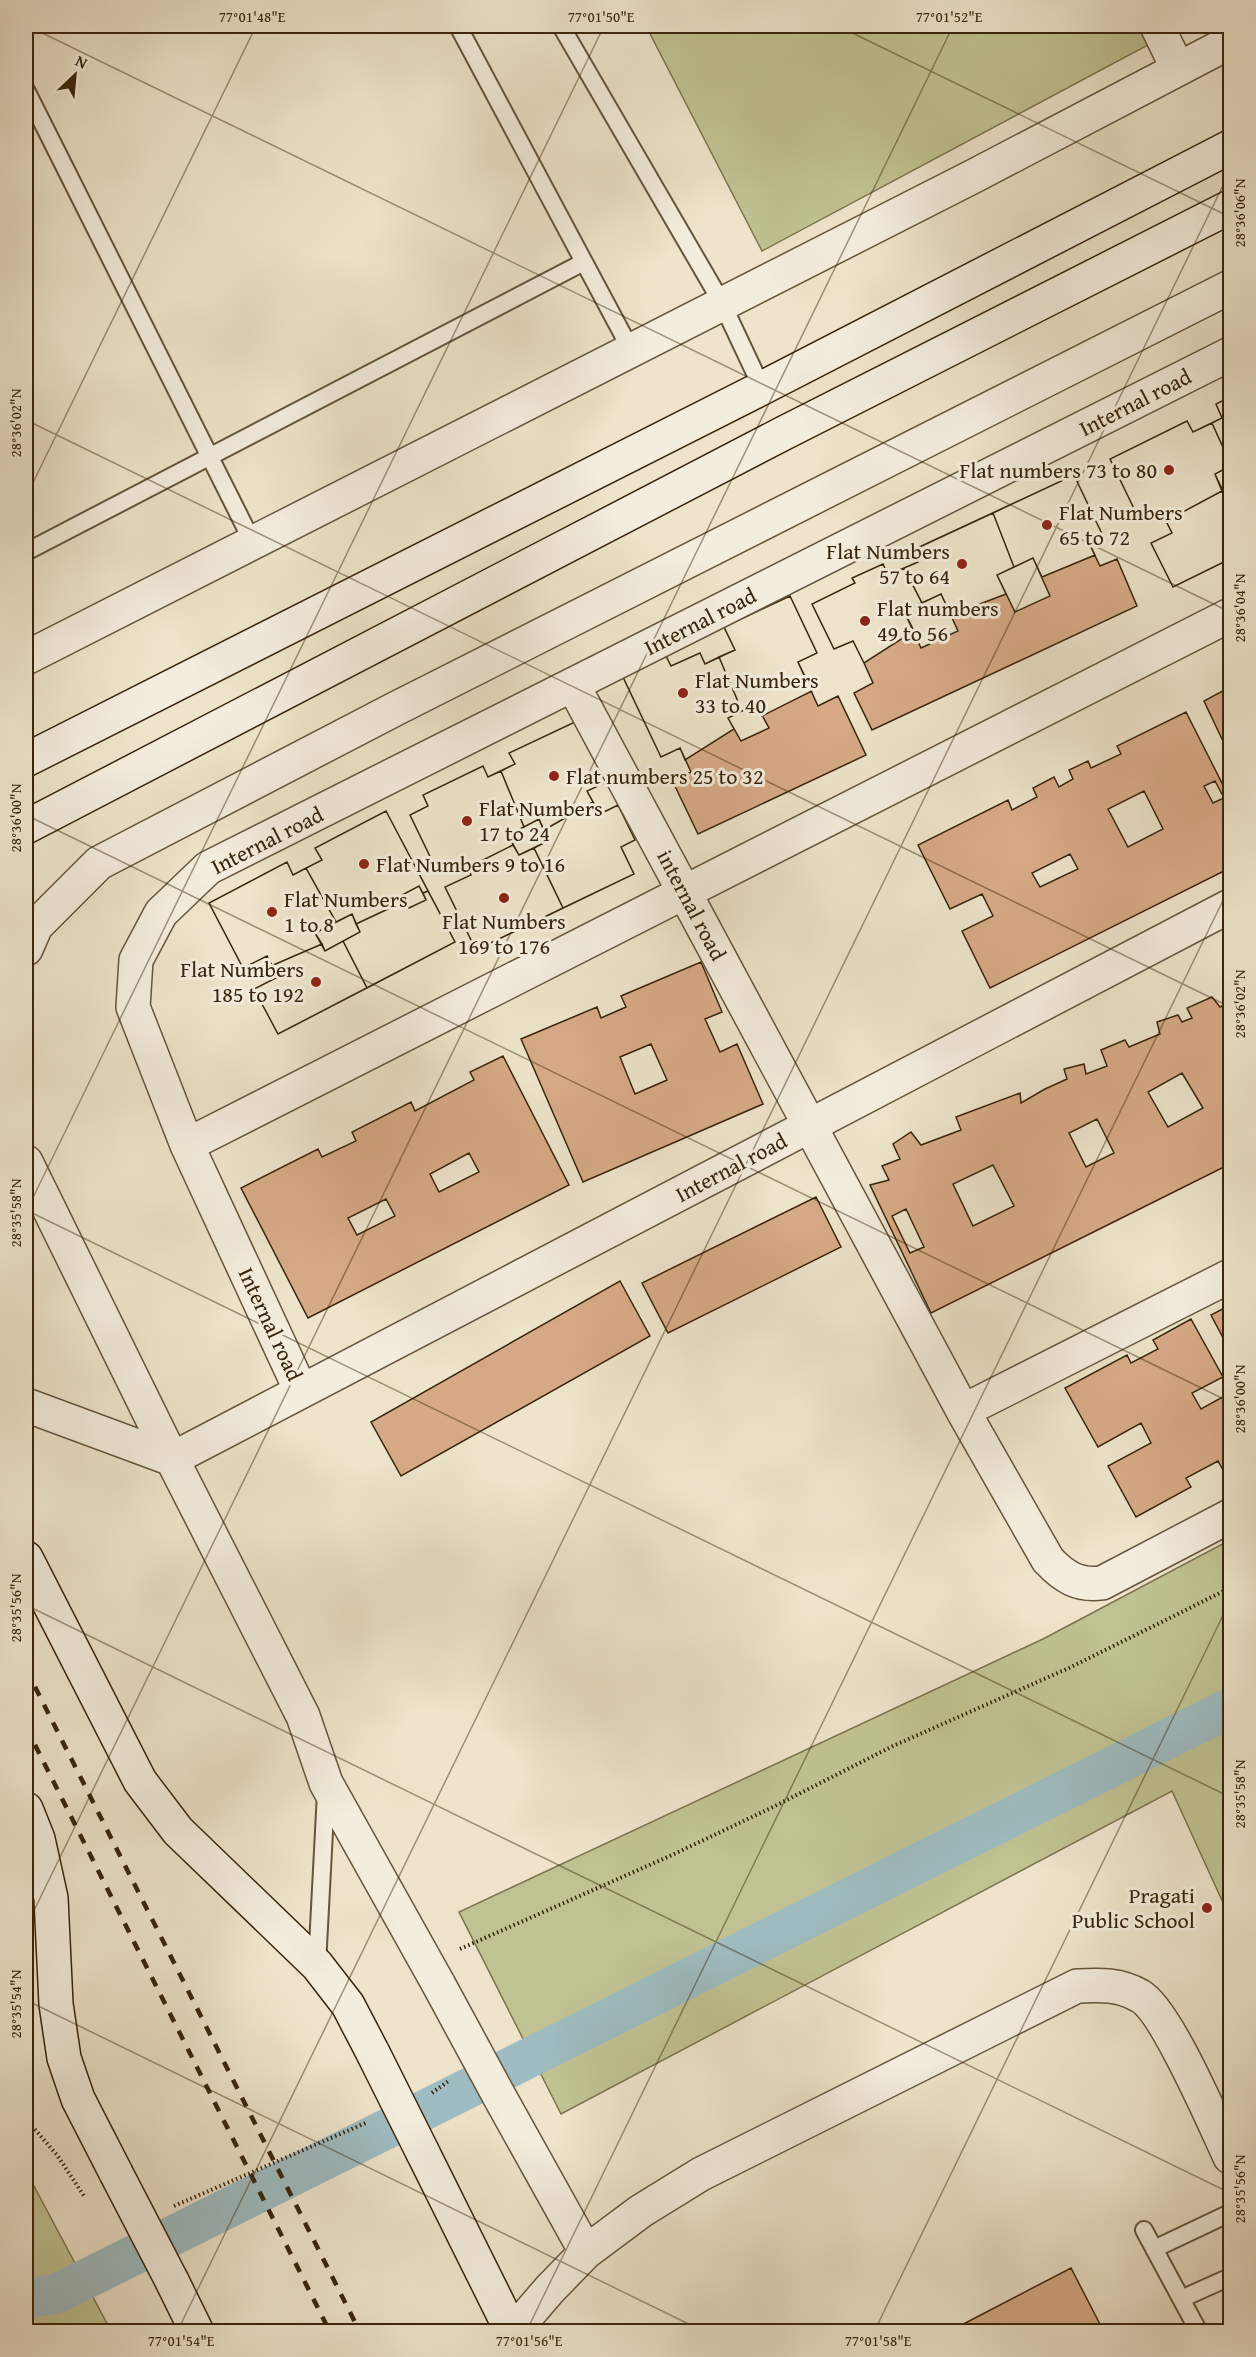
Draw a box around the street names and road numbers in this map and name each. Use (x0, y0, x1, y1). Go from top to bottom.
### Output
street label: Internal road (1073, 360, 1197, 444)
street label: Internal road (638, 579, 762, 663)
street label: Internal road (205, 798, 329, 882)
street label: internal road (649, 844, 735, 966)
street label: Internal road (670, 1124, 793, 1210)
street label: Internal road (231, 1262, 311, 1386)

